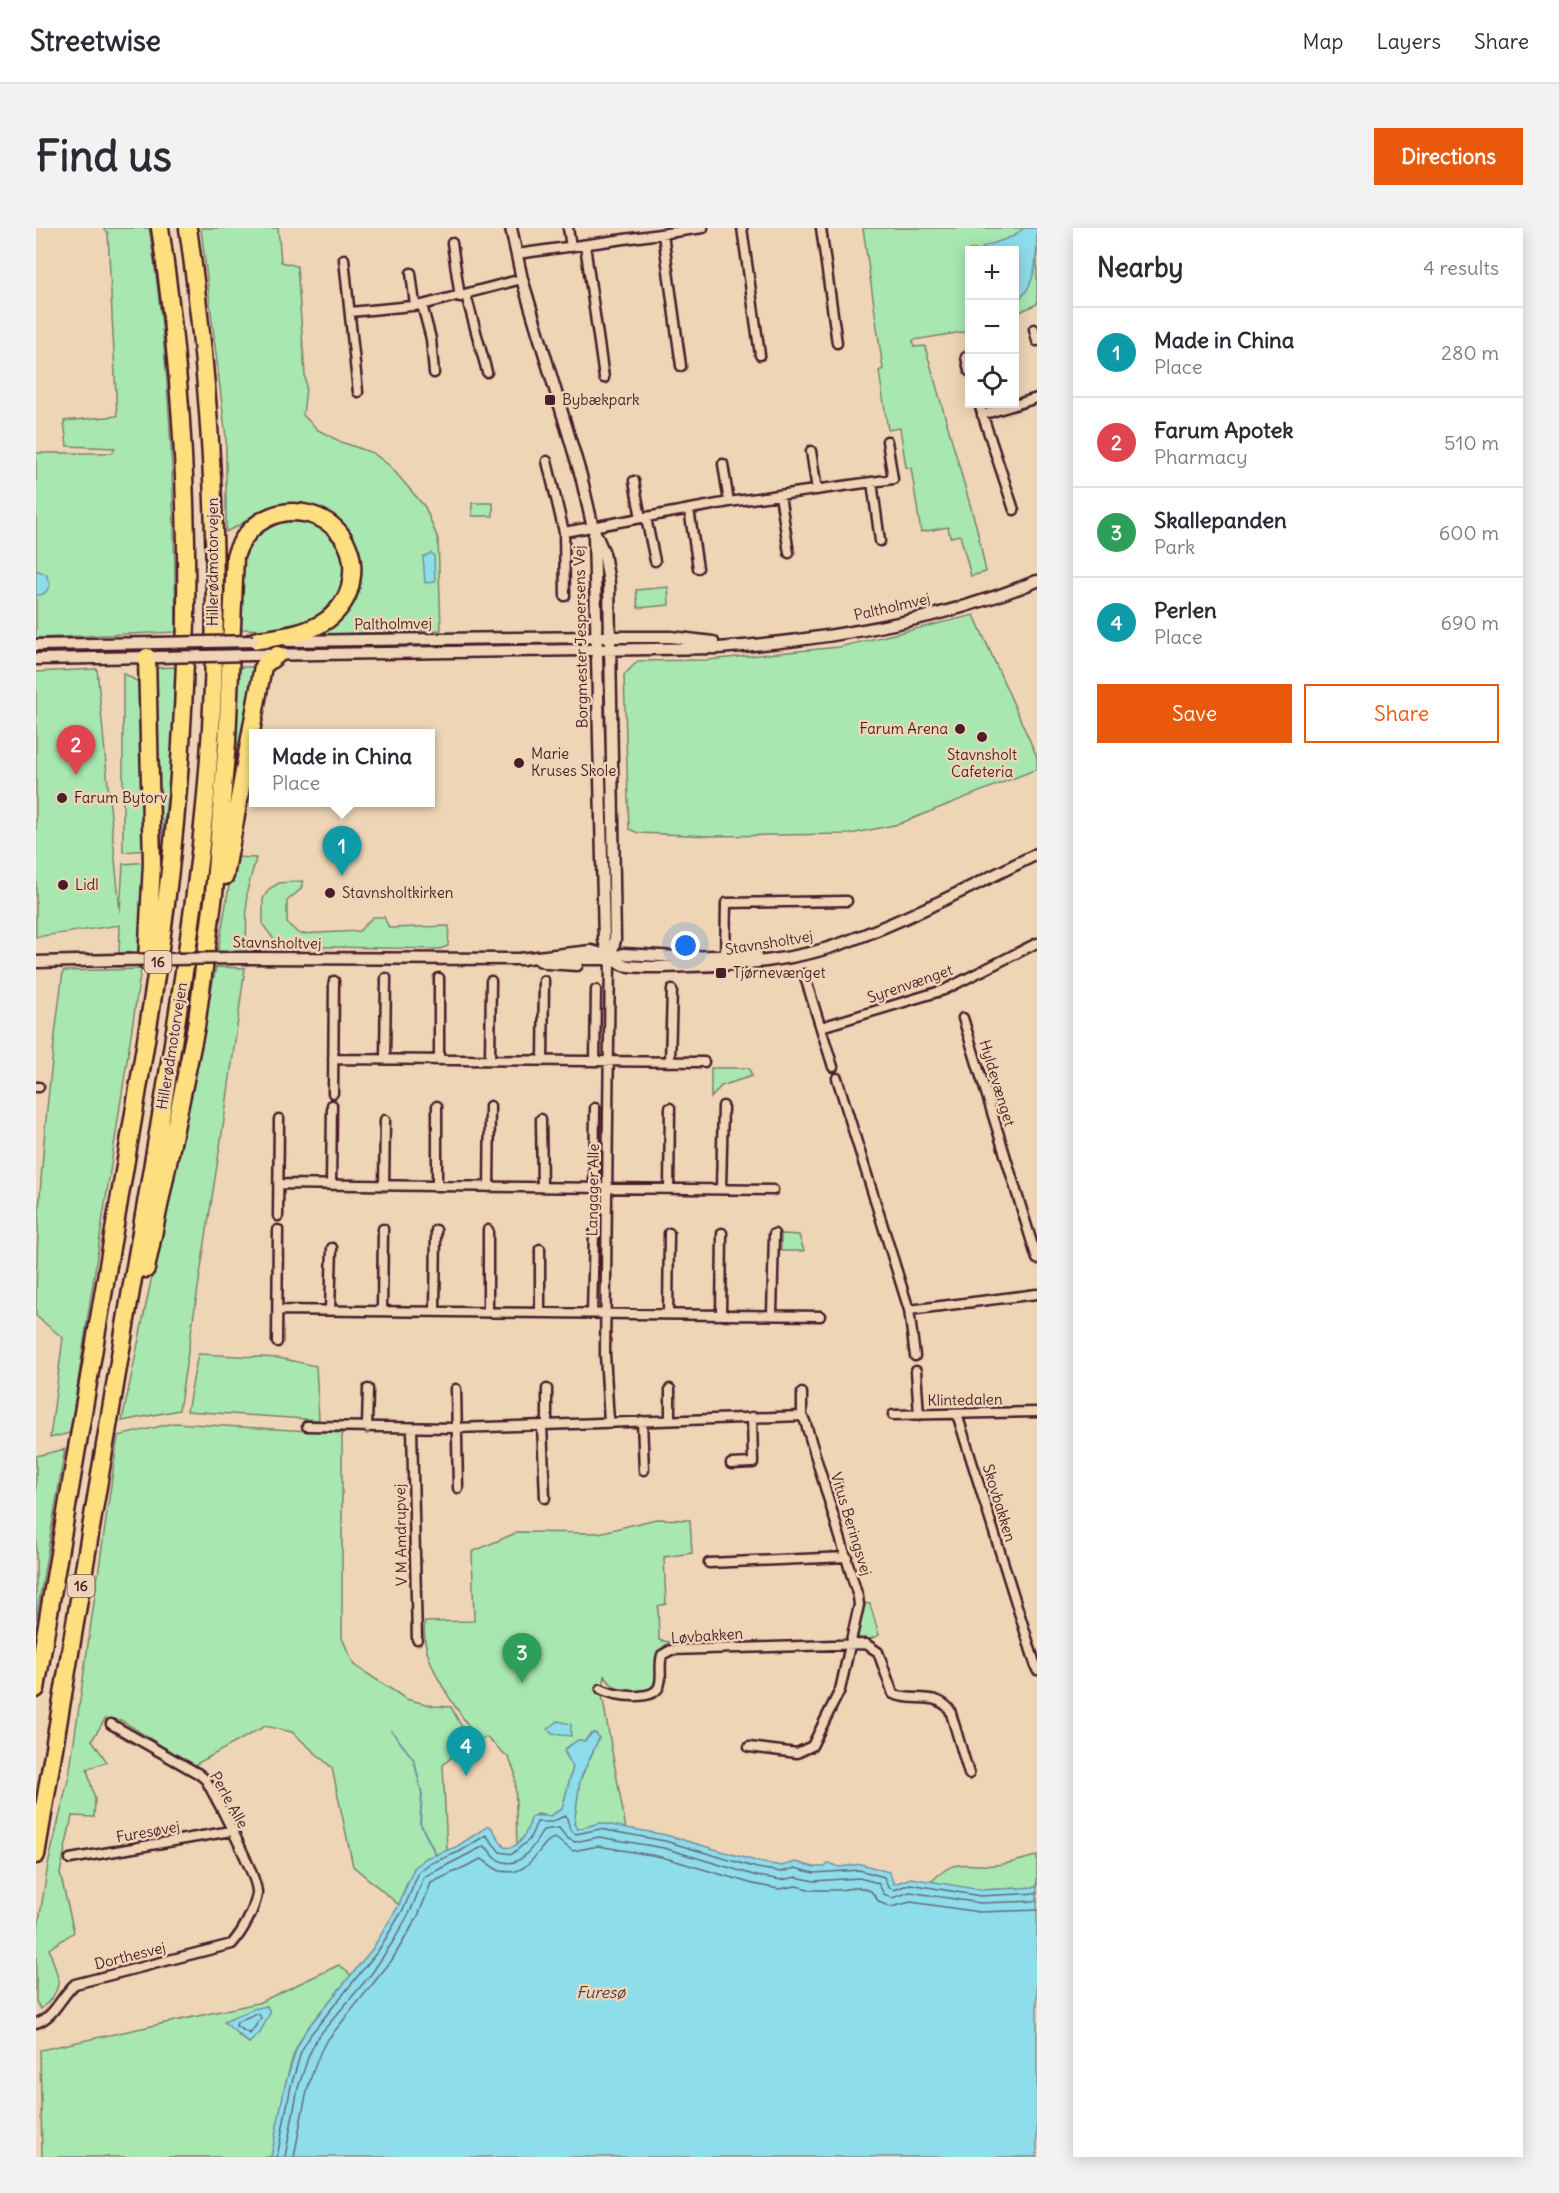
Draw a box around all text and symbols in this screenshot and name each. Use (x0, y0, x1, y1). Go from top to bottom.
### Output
text: Streetwise (30, 23, 161, 59)
text: Map (1303, 28, 1343, 55)
text: Layers (1376, 28, 1441, 55)
text: Share (1474, 28, 1529, 55)
button: Directions (1374, 128, 1523, 185)
text: Find us (36, 130, 172, 182)
map controls (965, 246, 1019, 408)
button: + (965, 246, 1019, 300)
text: Nearby (1097, 251, 1183, 284)
text: 4 results (1423, 255, 1499, 280)
button: − (965, 300, 1019, 354)
text: Made in China (1154, 326, 1294, 354)
text: 1 (1113, 340, 1120, 365)
text: 280 m (1441, 340, 1499, 365)
button: locate (965, 354, 1019, 408)
text: Place (1154, 354, 1202, 379)
place label: Bybækpark (562, 390, 640, 409)
marker: Bybækpark (543, 393, 557, 407)
text: Farum Apotek (1154, 416, 1293, 444)
text: 2 (1111, 430, 1122, 455)
text: 510 m (1444, 430, 1499, 455)
text: Pharmacy (1154, 444, 1248, 469)
street label: Hillerødmotorvejen (203, 497, 222, 626)
text: Skallepanden (1154, 506, 1287, 534)
text: 3 (1111, 520, 1122, 545)
text: 600 m (1439, 520, 1499, 545)
text: Park (1154, 534, 1195, 559)
street label: Borgmester Jespersens Vej (569, 545, 592, 729)
street label: Paltholmvej (852, 589, 932, 625)
text: Perlen (1154, 596, 1217, 624)
text: 4 (1111, 610, 1122, 635)
text: 690 m (1441, 610, 1499, 635)
street label: Paltholmvej (354, 613, 432, 634)
text: Place (1154, 624, 1202, 649)
button: Save (1097, 684, 1292, 743)
button: Share (1304, 684, 1499, 743)
place label: Farum Arena (859, 719, 948, 738)
marker: Farum Arena (953, 722, 967, 736)
pin: 2 (56, 726, 96, 775)
popup (249, 729, 435, 807)
marker: Stavnsholt Cafeteria (975, 730, 989, 744)
text: Made in China (272, 742, 412, 770)
place label: Marie Kruses Skole (531, 744, 616, 780)
place label: Stavnsholt Cafeteria (947, 745, 1017, 781)
marker: Marie Kruses Skole (512, 756, 526, 770)
text: Place (272, 770, 320, 795)
place label: Farum Bytorv (74, 788, 167, 807)
marker: Farum Bytorv (55, 791, 69, 805)
pin: 1 (322, 826, 362, 876)
place label: Lidl (75, 875, 99, 894)
marker: Lidl (56, 878, 70, 892)
place label: Stavnsholtkirken (342, 883, 454, 902)
marker: Stavnsholtkirken (323, 886, 337, 900)
street label: Stavnsholtvej (724, 926, 814, 959)
your location (671, 931, 700, 960)
street label: Stavnsholtvej (232, 932, 322, 953)
road number: 16 (144, 951, 172, 973)
street label: Syrenvænget (865, 960, 955, 1007)
place label: Tjørnevænget (733, 963, 826, 982)
marker: Tjørnevænget (714, 966, 728, 980)
street label: Hillerødmotorvejen (152, 981, 191, 1111)
street label: Hyldevænget (975, 1037, 1020, 1128)
street label: Langager Alle (582, 1143, 603, 1237)
street label: Klintedalen (927, 1389, 1003, 1410)
street label: Skovbakken (979, 1462, 1020, 1544)
street label: Vitus Beringsvej (827, 1470, 876, 1578)
street label: V M Amdrupvej (390, 1484, 411, 1586)
road number: 16 (68, 1575, 94, 1597)
street label: Løvbakken (670, 1623, 744, 1648)
pin: 3 (502, 1634, 542, 1683)
pin: 4 (446, 1726, 486, 1776)
street label: Perle Alle (206, 1768, 253, 1832)
street label: Furesøvej (115, 1817, 181, 1846)
street label: Dorthesvej (92, 1938, 167, 1974)
water label: Furesø (577, 1982, 626, 2002)

